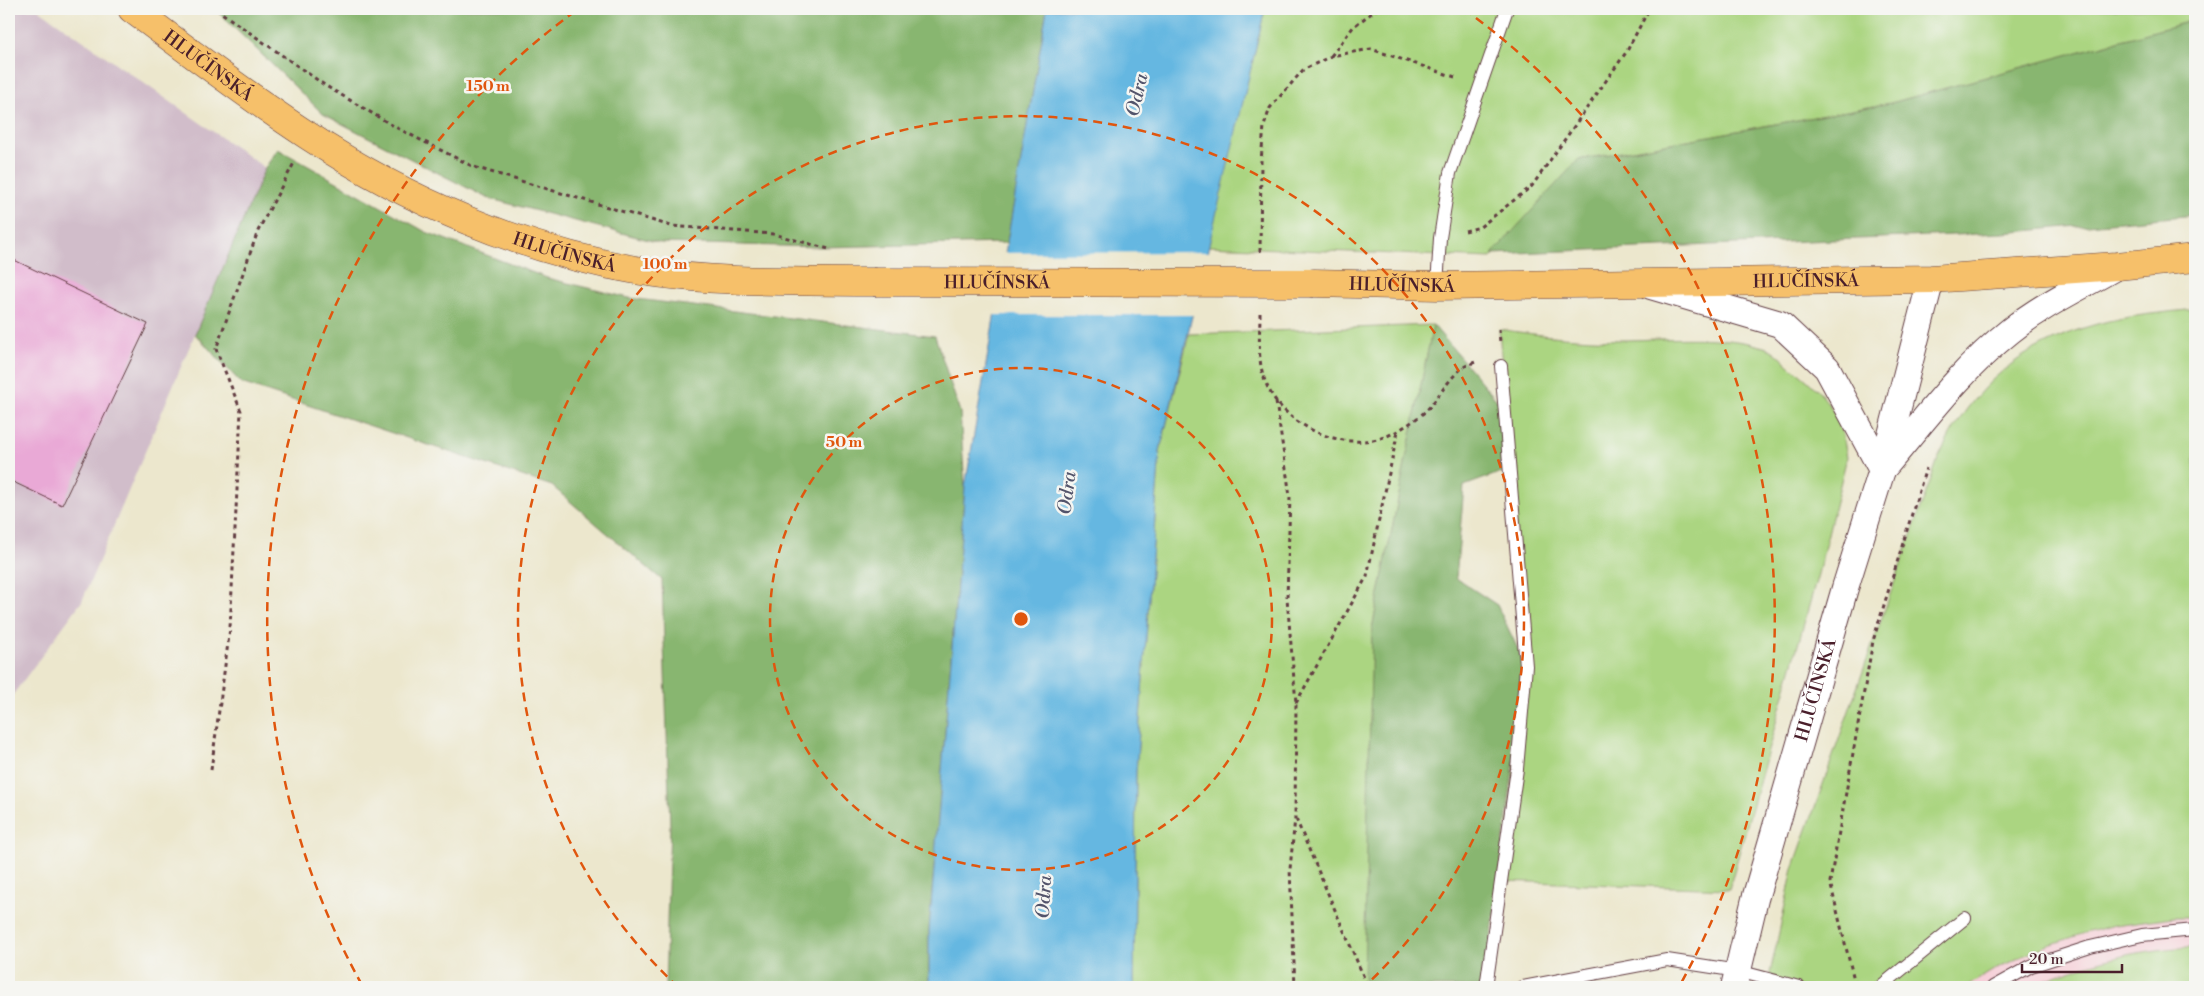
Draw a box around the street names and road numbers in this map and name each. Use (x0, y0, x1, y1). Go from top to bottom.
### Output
street label: HLUČÍNSKÁ (159, 25, 258, 107)
street label: HLUČÍNSKÁ (510, 227, 619, 278)
street label: HLUČÍNSKÁ (1753, 269, 1860, 293)
street label: HLUČÍNSKÁ (944, 271, 1051, 294)
street label: HLUČÍNSKÁ (1349, 272, 1456, 298)
street label: HLUČÍNSKÁ (1790, 635, 1841, 744)

